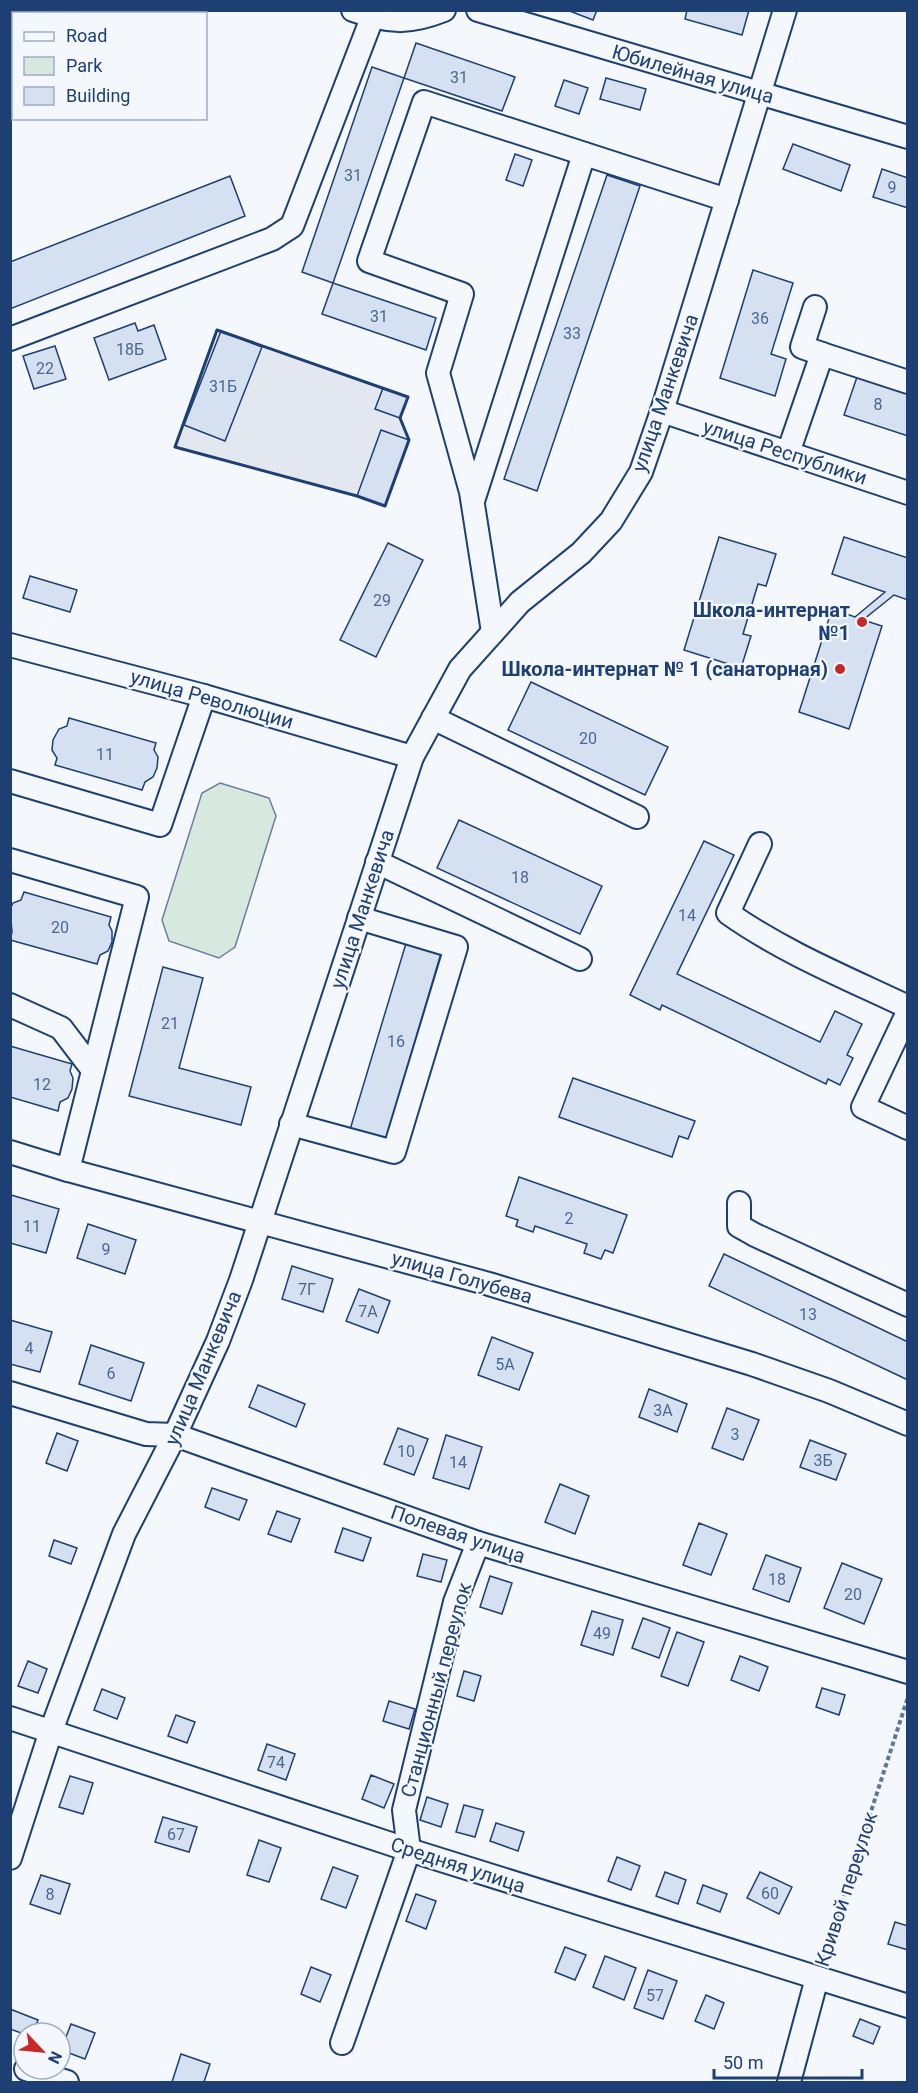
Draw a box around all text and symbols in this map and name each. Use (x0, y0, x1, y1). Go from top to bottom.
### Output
legend (12, 12, 207, 120)
text: Road (66, 25, 107, 46)
street label: Юбилейная улица (609, 39, 777, 109)
text: Park (66, 55, 103, 76)
house number: 31 (450, 68, 468, 87)
text: Building (66, 85, 130, 106)
house number: 31 (344, 166, 362, 185)
house number: 9 (888, 178, 897, 197)
house number: 31 (370, 307, 388, 326)
house number: 36 (751, 309, 769, 328)
street label: улица Манкевича (627, 311, 703, 475)
house number: 33 (563, 324, 581, 343)
house number: 18Б (116, 340, 144, 359)
house number: 22 (36, 359, 54, 378)
house number: 31Б (209, 377, 237, 396)
house number: 8 (874, 395, 883, 414)
street label: улица Республики (700, 414, 870, 490)
house number: 29 (373, 591, 391, 610)
place label: Школа-интернат №1 (693, 598, 850, 645)
marker: Школа-интернат №1 (855, 615, 869, 629)
place label: Школа-интернат № 1 (санаторная) (501, 657, 828, 681)
marker: Школа-интернат № 1 (санаторная) (833, 662, 847, 676)
street label: улица Революции (128, 664, 296, 734)
house number: 20 (579, 729, 597, 748)
house number: 11 (96, 745, 114, 764)
street label: улица Манкевича (325, 826, 399, 992)
house number: 18 (511, 868, 529, 887)
house number: 14 (678, 906, 696, 925)
house number: 20 (51, 918, 69, 937)
house number: 21 (161, 1014, 179, 1033)
house number: 16 (387, 1032, 405, 1051)
house number: 12 (33, 1075, 51, 1094)
house number: 2 (565, 1209, 574, 1228)
house number: 11 (23, 1217, 41, 1236)
house number: 9 (102, 1240, 111, 1259)
street label: улица Голубева (389, 1245, 535, 1309)
house number: 7Г (298, 1280, 316, 1299)
street label: улица Манкевича (160, 1287, 246, 1449)
house number: 7А (358, 1302, 378, 1321)
house number: 13 (799, 1305, 817, 1324)
house number: 4 (25, 1339, 34, 1358)
house number: 5А (495, 1355, 515, 1374)
house number: 6 (107, 1364, 116, 1383)
house number: 3А (653, 1401, 673, 1420)
house number: 3 (731, 1425, 740, 1444)
house number: 10 (397, 1442, 415, 1461)
house number: 3Б (813, 1451, 833, 1470)
house number: 14 (449, 1453, 467, 1472)
street label: Полевая улица (388, 1500, 528, 1568)
house number: 18 (768, 1570, 786, 1589)
street label: Станционный переулок (396, 1580, 476, 1800)
house number: 20 (844, 1585, 862, 1604)
house number: 49 (593, 1624, 611, 1643)
house number: 74 (267, 1753, 285, 1772)
street label: Кривой переулок (810, 1808, 882, 1969)
house number: 67 (167, 1825, 185, 1844)
street label: Средняя улица (388, 1832, 528, 1898)
house number: 60 (761, 1884, 779, 1903)
house number: 8 (46, 1885, 55, 1904)
house number: 57 (646, 1986, 664, 2005)
north arrow (12, 2021, 72, 2081)
scale bar (714, 2042, 862, 2080)
text: N (44, 2048, 66, 2067)
text: 50 m (723, 2052, 763, 2073)

